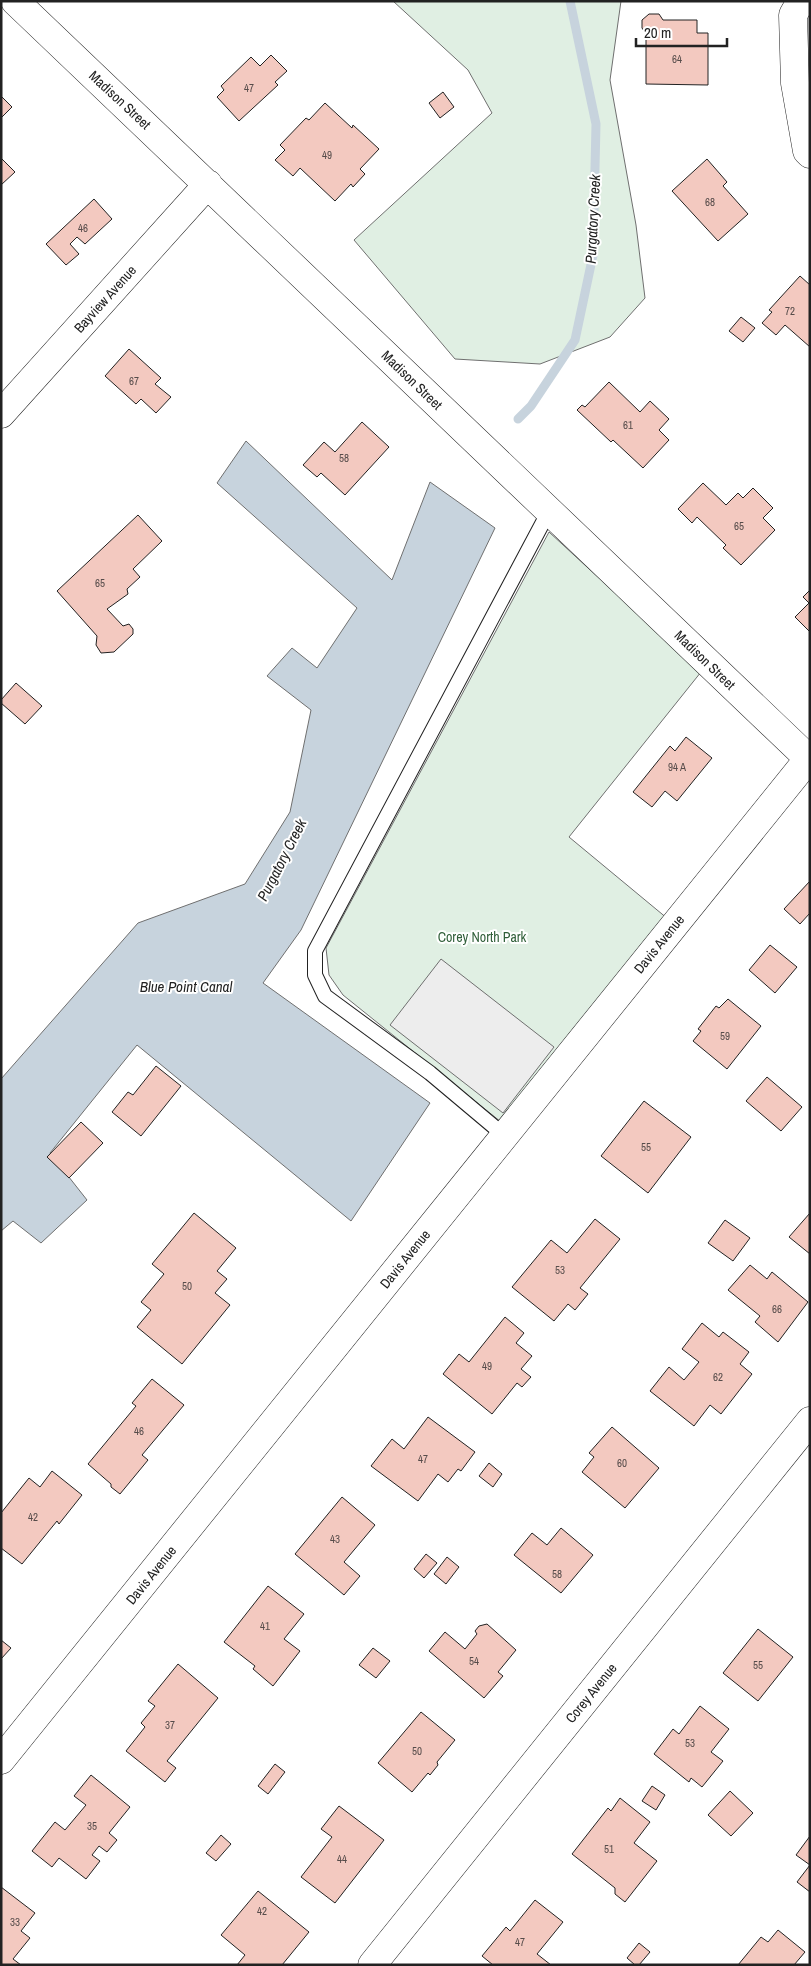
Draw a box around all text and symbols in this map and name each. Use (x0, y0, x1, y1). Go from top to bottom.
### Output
scale bar (636, 15, 727, 47)
text: 20 m (644, 22, 671, 43)
house number: 64 (672, 52, 682, 66)
street label: Madison Street (85, 67, 155, 133)
house number: 47 (244, 81, 254, 95)
house number: 49 (322, 148, 332, 162)
water label: Purgatory Creek (580, 173, 605, 264)
house number: 68 (705, 195, 715, 209)
house number: 46 (78, 221, 88, 235)
street label: Bayview Avenue (70, 262, 140, 336)
house number: 72 (785, 304, 795, 318)
street label: Madison Street (378, 346, 446, 414)
house number: 67 (129, 374, 139, 388)
house number: 61 (623, 418, 633, 432)
house number: 58 (339, 451, 349, 465)
house number: 65 (734, 519, 744, 533)
house number: 65 (95, 576, 105, 590)
street label: Madison Street (671, 626, 739, 694)
house number: 94 A (668, 760, 687, 774)
water label: Purgatory Creek (252, 814, 312, 904)
street label: Davis Avenue (630, 911, 688, 977)
park label: Corey North Park (438, 928, 527, 946)
water label: Blue Point Canal (140, 976, 232, 997)
house number: 59 (720, 1029, 730, 1043)
house number: 55 (641, 1140, 651, 1154)
street label: Davis Avenue (376, 1226, 434, 1292)
house number: 53 (555, 1263, 565, 1277)
house number: 50 (182, 1279, 192, 1293)
house number: 66 (772, 1302, 782, 1316)
house number: 49 (482, 1359, 492, 1373)
house number: 62 (713, 1370, 723, 1384)
house number: 46 (134, 1424, 144, 1438)
house number: 47 (418, 1452, 428, 1466)
house number: 60 (617, 1456, 627, 1470)
house number: 42 (28, 1510, 38, 1524)
house number: 43 (330, 1532, 340, 1546)
street label: Davis Avenue (122, 1542, 180, 1608)
house number: 58 (552, 1567, 562, 1581)
house number: 41 (260, 1619, 270, 1633)
house number: 54 (469, 1654, 479, 1668)
house number: 55 (753, 1658, 763, 1672)
street label: Corey Avenue (561, 1659, 621, 1727)
house number: 37 (165, 1718, 175, 1732)
house number: 53 (685, 1736, 695, 1750)
house number: 50 (412, 1744, 422, 1758)
house number: 35 (87, 1819, 97, 1833)
house number: 51 (604, 1842, 614, 1856)
house number: 44 (337, 1852, 347, 1866)
house number: 42 (257, 1904, 267, 1918)
house number: 33 (10, 1915, 20, 1929)
house number: 47 (515, 1935, 525, 1949)

